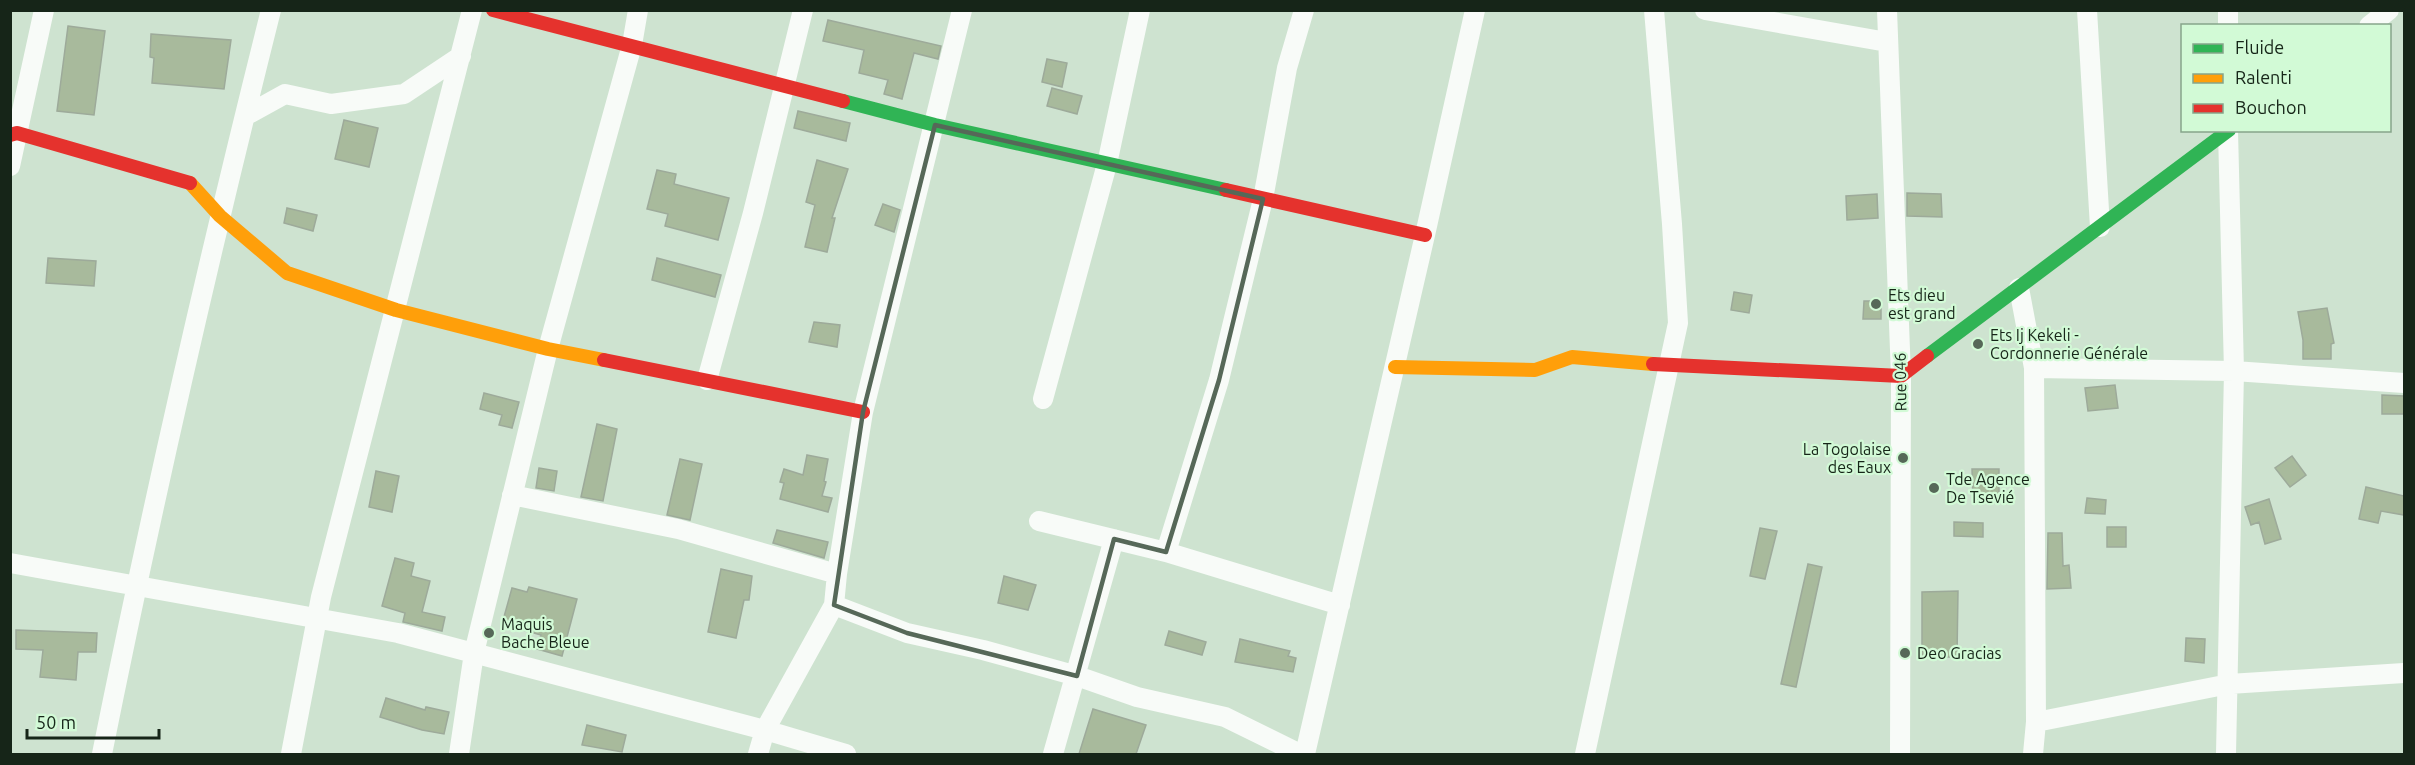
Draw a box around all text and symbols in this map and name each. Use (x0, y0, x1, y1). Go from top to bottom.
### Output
legend (2181, 24, 2391, 132)
text: Fluide (2235, 37, 2284, 57)
text: Ralenti (2235, 67, 2292, 87)
text: Bouchon (2235, 97, 2307, 117)
place label: Ets dieu est grand (1888, 286, 1956, 322)
marker: Ets dieu est grand (1869, 297, 1883, 311)
place label: Ets Ij Kekeli - Cordonnerie Générale (1990, 326, 2148, 362)
marker: Ets Ij Kekeli - Cordonnerie Générale (1971, 337, 1985, 351)
street label: Rue 046 (1890, 353, 1910, 411)
place label: La Togolaise des Eaux (1803, 440, 1891, 476)
marker: La Togolaise des Eaux (1896, 451, 1910, 465)
place label: Tde Agence De Tsevié (1946, 470, 2030, 506)
marker: Tde Agence De Tsevié (1927, 481, 1941, 495)
place label: Maquis Bache Bleue (501, 615, 590, 651)
marker: Maquis Bache Bleue (482, 626, 496, 640)
place label: Deo Gracias (1917, 644, 2002, 662)
marker: Deo Gracias (1898, 646, 1912, 660)
scale bar (27, 702, 159, 740)
text: 50 m (36, 712, 76, 732)

